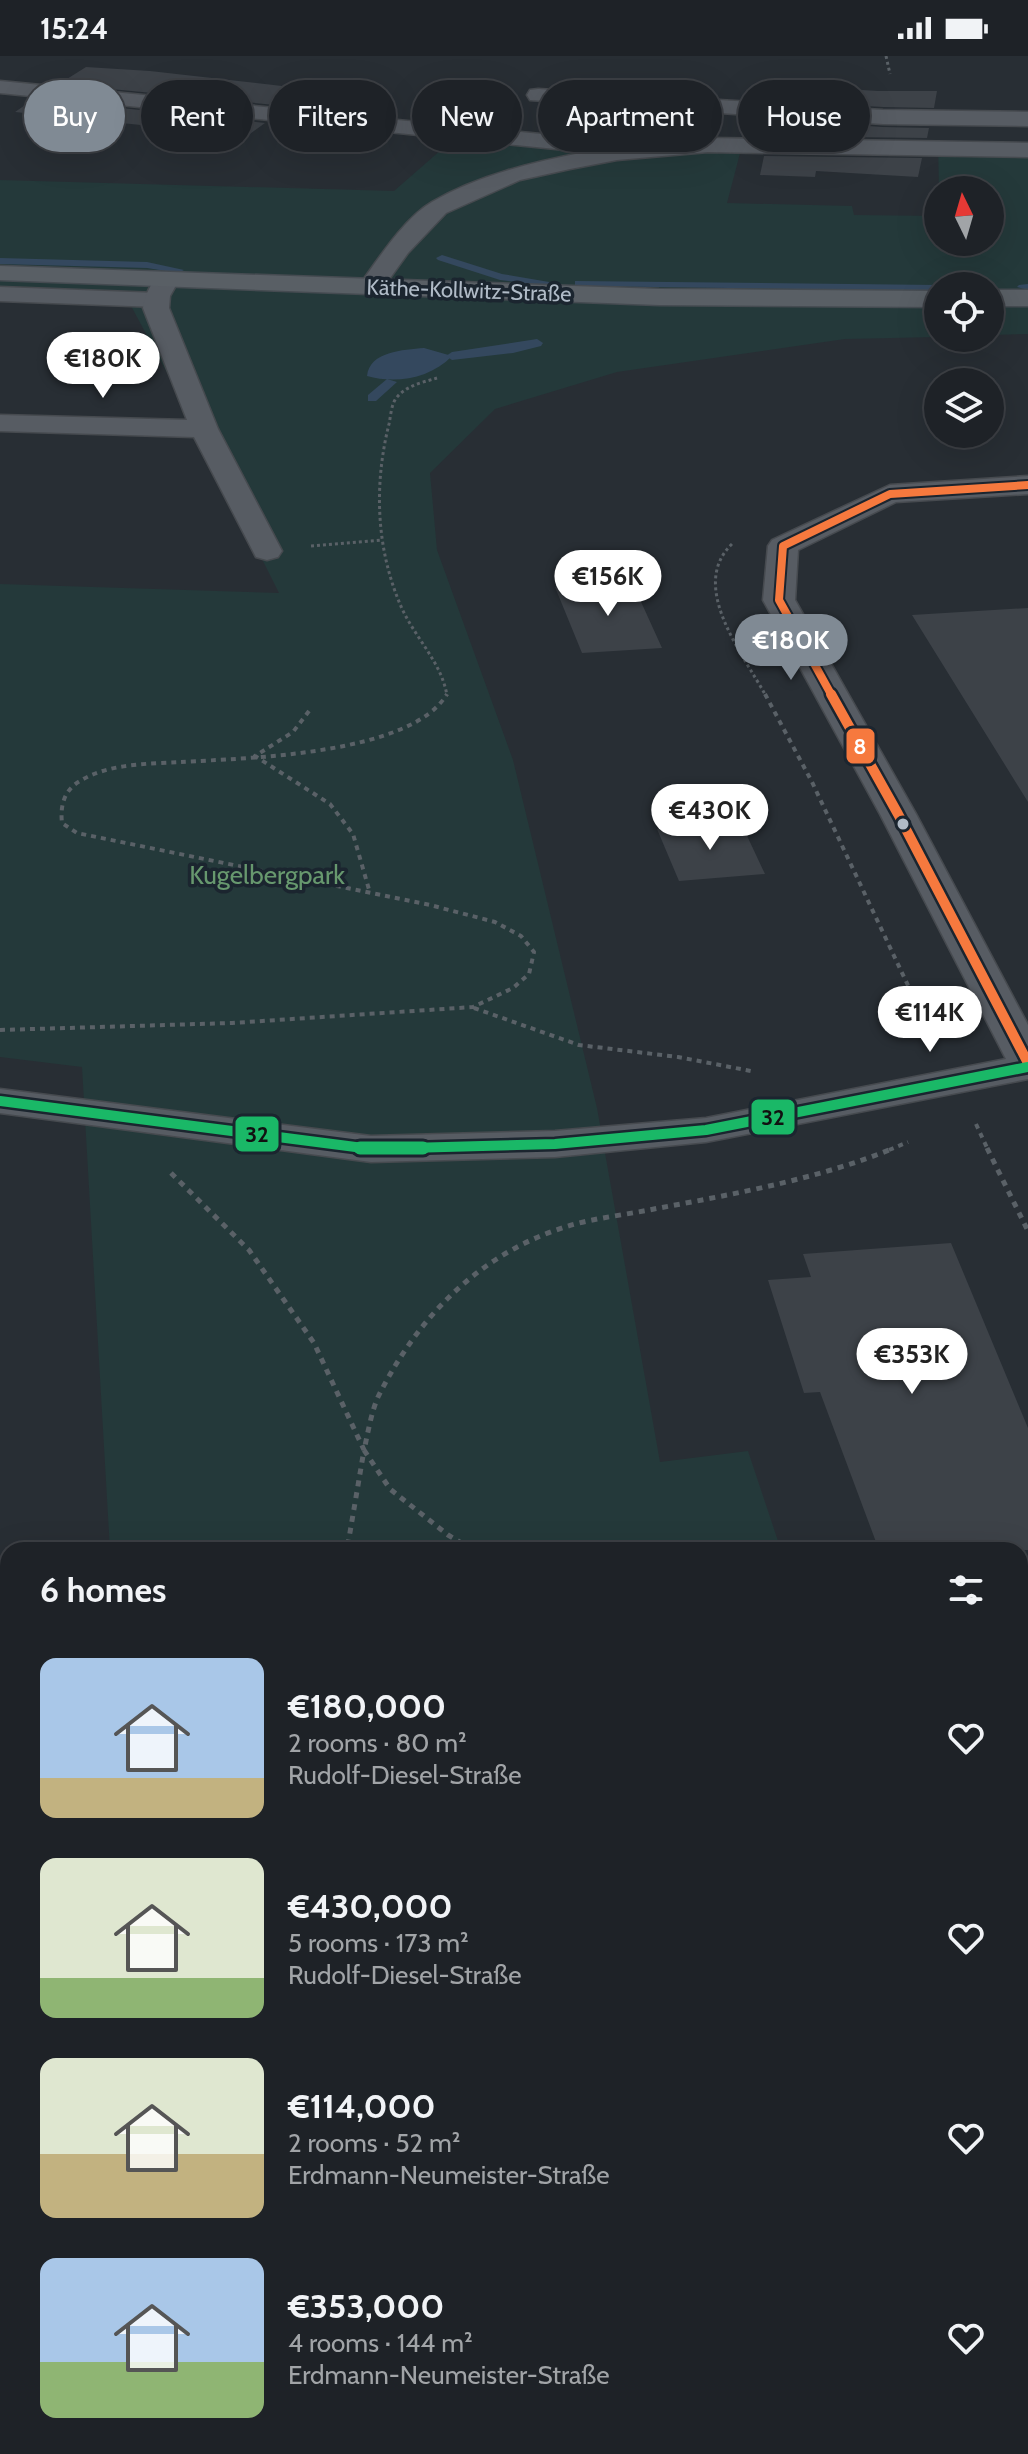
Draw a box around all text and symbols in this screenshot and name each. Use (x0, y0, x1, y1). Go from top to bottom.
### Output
text: 15:24 (40, 10, 108, 47)
chip: Buy (24, 80, 125, 152)
chip: Rent (141, 80, 253, 152)
chip: Filters (269, 80, 396, 152)
chip: New (412, 80, 522, 152)
chip: Apartment (538, 80, 722, 152)
chip: House (738, 80, 870, 152)
north arrow (924, 176, 1004, 256)
map controls (924, 176, 1004, 448)
button: locate (924, 272, 1004, 352)
street label: Käthe-Kollwitz-Straße (366, 273, 572, 308)
pin: €180K (47, 332, 159, 400)
text: €180K (65, 342, 141, 374)
button: layers (924, 368, 1004, 448)
pin: €156K (552, 550, 664, 618)
text: €156K (572, 560, 644, 592)
pin: €180K (735, 614, 847, 682)
text: €180K (753, 624, 829, 656)
line badge: 8 (845, 727, 876, 765)
text: 8 (853, 733, 867, 760)
pin: €430K (654, 784, 766, 852)
text: €430K (669, 794, 751, 826)
unlabelled marker (895, 816, 911, 832)
park label: Kugelbergpark (189, 859, 345, 891)
pin: €114K (874, 986, 986, 1054)
text: €114K (896, 996, 964, 1028)
line badge: 32 (750, 1098, 796, 1136)
text: 32 (761, 1104, 785, 1131)
line badge: 32 (234, 1115, 280, 1153)
text: 32 (245, 1121, 269, 1148)
pin: €353K (856, 1328, 968, 1396)
text: €353K (875, 1338, 949, 1370)
icon: filters (944, 1568, 988, 1612)
text: 6 homes (40, 1569, 166, 1611)
text: €180,000 (288, 1685, 446, 1727)
icon: home (104, 1690, 200, 1786)
icon: heart (944, 1716, 988, 1760)
text: 2 rooms · 80 m² (288, 1727, 467, 1759)
text: Rudolf-Diesel-Straße (288, 1759, 522, 1791)
text: €430,000 (288, 1885, 452, 1927)
icon: home (104, 1890, 200, 1986)
icon: heart (944, 1916, 988, 1960)
text: 5 rooms · 173 m² (288, 1927, 469, 1959)
text: Rudolf-Diesel-Straße (288, 1959, 522, 1991)
text: €114,000 (288, 2085, 436, 2127)
icon: home (104, 2090, 200, 2186)
icon: heart (944, 2116, 988, 2160)
text: 2 rooms · 52 m² (288, 2127, 460, 2159)
text: Erdmann-Neumeister-Straße (288, 2159, 610, 2191)
text: €353,000 (288, 2285, 444, 2327)
icon: home (104, 2290, 200, 2386)
icon: heart (944, 2316, 988, 2360)
text: 4 rooms · 144 m² (288, 2327, 473, 2359)
text: Erdmann-Neumeister-Straße (288, 2359, 610, 2391)

